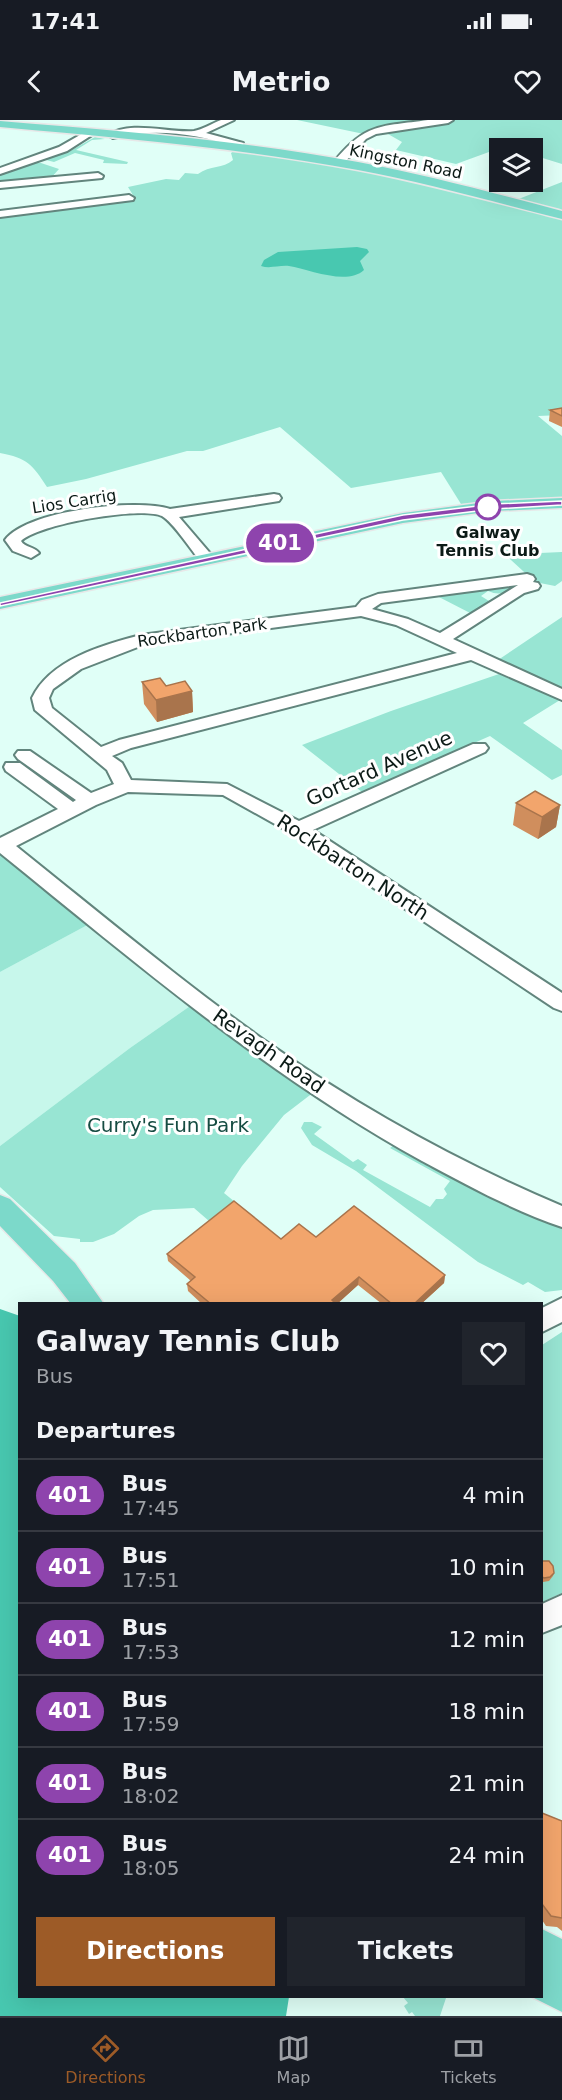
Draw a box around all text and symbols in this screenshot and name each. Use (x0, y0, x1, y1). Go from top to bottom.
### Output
text: 17:41 (30, 9, 100, 34)
icon: back (18, 65, 51, 98)
icon: heart (511, 65, 544, 98)
text: Metrio (231, 66, 331, 97)
map controls (489, 138, 543, 192)
button: layers (489, 138, 543, 192)
street label: Kingston Road (348, 140, 464, 183)
street label: Lios Carrig (31, 485, 118, 518)
marker: Galway Tennis Club (475, 494, 501, 520)
place label: Galway Tennis Club (436, 523, 540, 560)
line badge: 401 (246, 524, 314, 562)
text: 401 (258, 531, 302, 555)
street label: Rockbarton Park (136, 614, 269, 651)
street label: Gortard Avenue (302, 725, 456, 811)
street label: Rockbarton North (273, 809, 433, 925)
street label: Revagh Road (208, 1004, 330, 1098)
park label: Curry's Fun Park (87, 1113, 250, 1137)
button: heart (462, 1322, 525, 1385)
text: Galway Tennis Club (36, 1325, 340, 1358)
text: Bus (36, 1364, 73, 1388)
text: Departures (36, 1418, 176, 1443)
text: Bus (122, 1471, 167, 1496)
text: 401 (48, 1483, 92, 1507)
text: 4 min (463, 1483, 525, 1508)
text: 17:45 (122, 1496, 179, 1520)
text: Bus (122, 1543, 167, 1568)
text: 401 (48, 1555, 92, 1579)
text: 10 min (449, 1555, 525, 1580)
text: 17:51 (122, 1568, 179, 1592)
text: Bus (122, 1615, 167, 1640)
text: 401 (48, 1627, 92, 1651)
text: 12 min (449, 1627, 525, 1652)
text: 17:53 (122, 1640, 179, 1664)
text: Bus (122, 1687, 167, 1712)
text: 401 (48, 1699, 92, 1723)
text: 18 min (449, 1699, 525, 1724)
text: 17:59 (122, 1712, 179, 1736)
text: Bus (122, 1759, 167, 1784)
text: 401 (48, 1771, 92, 1795)
text: 21 min (449, 1771, 525, 1796)
text: 18:02 (122, 1784, 179, 1808)
text: Bus (122, 1831, 167, 1856)
text: 401 (48, 1843, 92, 1867)
text: 24 min (449, 1843, 525, 1868)
text: 18:05 (122, 1856, 179, 1880)
button: Directions (36, 1917, 275, 1986)
button: Tickets (287, 1917, 525, 1986)
tab: Directions (65, 2032, 146, 2087)
tab: Map (277, 2032, 310, 2087)
tab: Tickets (441, 2032, 497, 2087)

